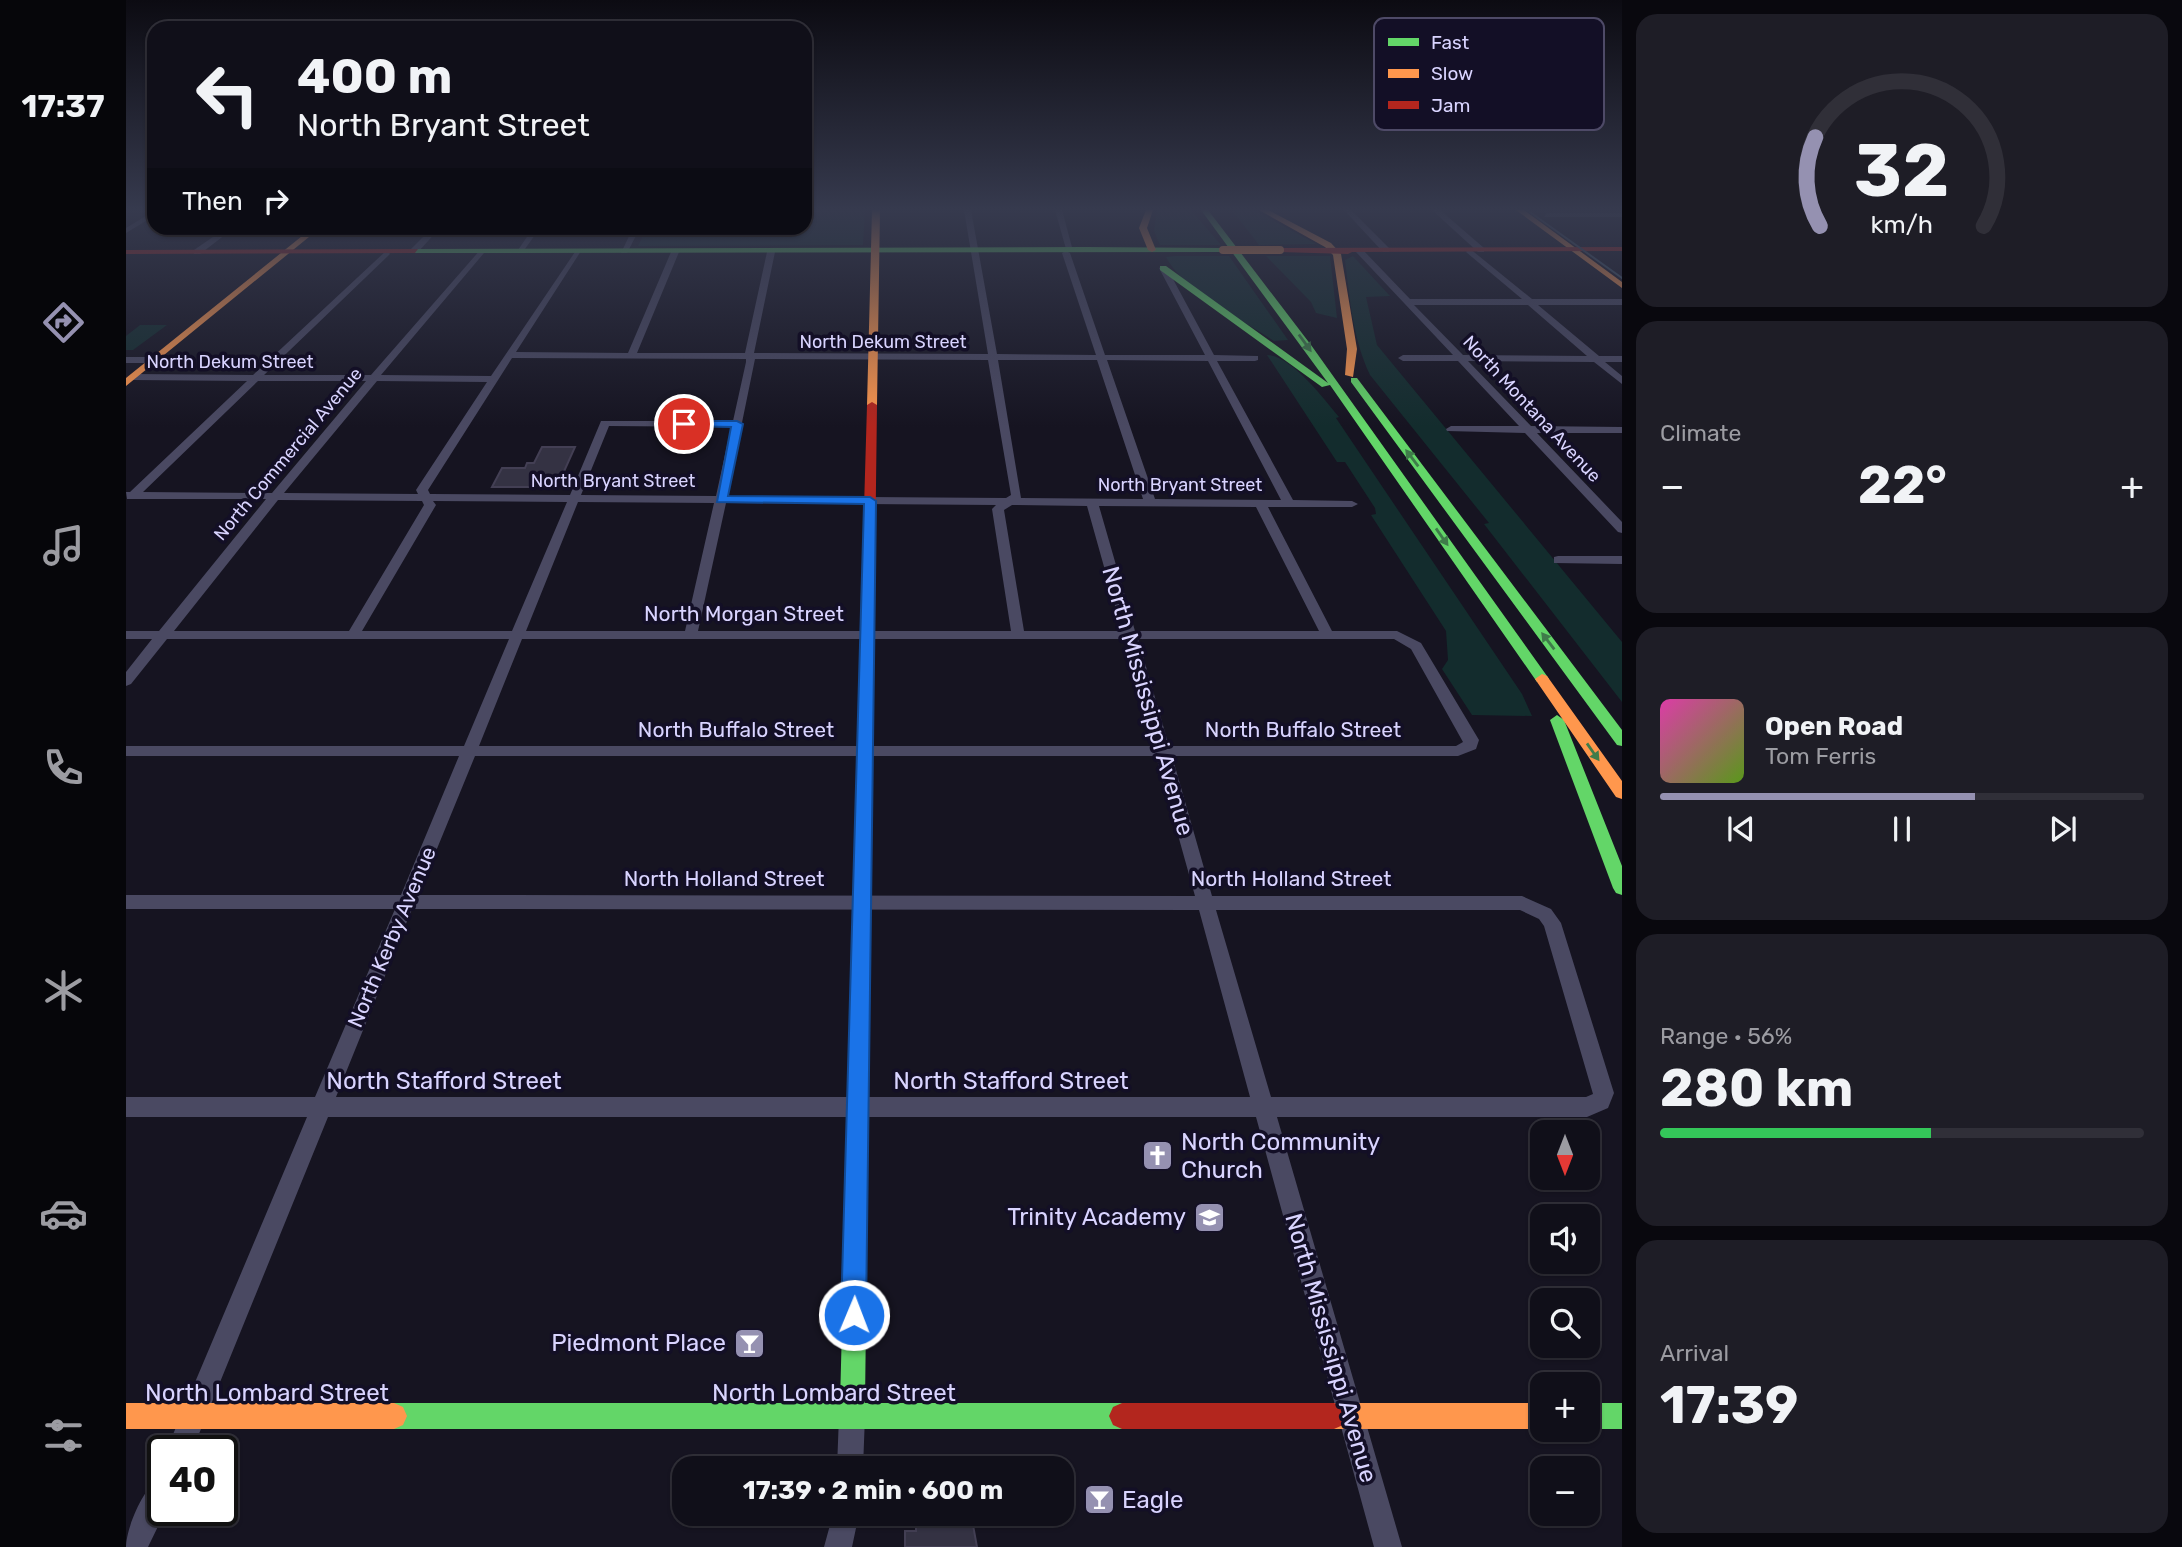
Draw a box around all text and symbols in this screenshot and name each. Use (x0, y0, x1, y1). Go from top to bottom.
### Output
legend (1374, 18, 1604, 130)
text: Fast (1431, 31, 1470, 54)
text: 400 m (297, 47, 452, 105)
icon: left (182, 49, 273, 140)
text: Slow (1431, 62, 1473, 85)
text: 17:37 (21, 87, 105, 125)
text: Jam (1431, 94, 1470, 117)
text: North Bryant Street (297, 106, 590, 144)
text: 32 (1854, 129, 1950, 215)
icon: right (257, 182, 295, 220)
text: Then (182, 186, 243, 217)
text: km/h (1871, 210, 1933, 239)
icon: directions (39, 298, 88, 347)
street label: North Dekum Street (799, 331, 967, 353)
street label: North Montana Avenue (1458, 331, 1606, 487)
one-way arrow (1297, 334, 1311, 352)
street label: North Dekum Street (146, 351, 314, 373)
street label: North Commercial Avenue (209, 363, 367, 545)
pin (654, 394, 714, 454)
icon: arrive (665, 405, 703, 443)
text: Climate (1660, 419, 1741, 447)
one-way arrow (1405, 449, 1419, 468)
text: 22° (1858, 454, 1947, 516)
text: − (1660, 463, 1685, 509)
text: + (2120, 463, 2144, 509)
street label: North Bryant Street (531, 470, 695, 492)
street label: North Bryant Street (1098, 474, 1262, 496)
icon: music (39, 521, 88, 570)
one-way arrow (1435, 528, 1449, 546)
street label: North Mississippi Avenue (1096, 563, 1200, 839)
street label: North Morgan Street (644, 601, 844, 626)
one-way arrow (1541, 632, 1555, 650)
text: Open Road (1765, 711, 1903, 742)
street label: North Buffalo Street (638, 717, 834, 742)
street label: North Buffalo Street (1205, 717, 1401, 742)
text: Tom Ferris (1765, 742, 1876, 770)
icon: phone (39, 743, 88, 792)
one-way arrow (1586, 743, 1600, 761)
icon: previous (1722, 810, 1760, 848)
icon: pause (1883, 810, 1921, 848)
icon: next (2044, 810, 2082, 848)
street label: North Kerby Avenue (342, 843, 441, 1031)
street label: North Holland Street (624, 866, 824, 891)
street label: North Holland Street (1191, 866, 1391, 891)
icon: climate (39, 966, 88, 1015)
text: Range · 56% (1660, 1022, 1792, 1050)
text: 280 km (1660, 1057, 1854, 1119)
street label: North Stafford Street (326, 1067, 562, 1095)
street label: North Stafford Street (893, 1067, 1129, 1095)
north arrow (1530, 1120, 1600, 1190)
map controls (1530, 1120, 1600, 1526)
place label: North Community Church (1181, 1128, 1380, 1184)
church icon: North Community Church (1141, 1139, 1175, 1173)
icon: car (39, 1189, 88, 1238)
school or university icon: Trinity Academy (1192, 1200, 1226, 1234)
place label: Trinity Academy (1007, 1203, 1186, 1231)
button: sound (1530, 1204, 1600, 1274)
street label: North Mississippi Avenue (1279, 1210, 1383, 1486)
position arrow (817, 1278, 891, 1352)
button: search (1530, 1288, 1600, 1358)
bar icon: Piedmont Place (732, 1326, 766, 1360)
place label: Piedmont Place (551, 1329, 726, 1357)
text: Arrival (1660, 1339, 1729, 1367)
button: + (1530, 1372, 1600, 1442)
text: 17:39 (1660, 1374, 1798, 1436)
street label: North Lombard Street (145, 1379, 389, 1407)
street label: North Lombard Street (712, 1379, 956, 1407)
icon: filters (39, 1411, 88, 1460)
speed limit sign: 40 (147, 1435, 238, 1526)
button: − (1530, 1456, 1600, 1526)
text: 17:39 · 2 min · 600 m (743, 1475, 1003, 1506)
bar icon: Eagle (1082, 1483, 1116, 1517)
place label: Eagle (1122, 1486, 1183, 1514)

